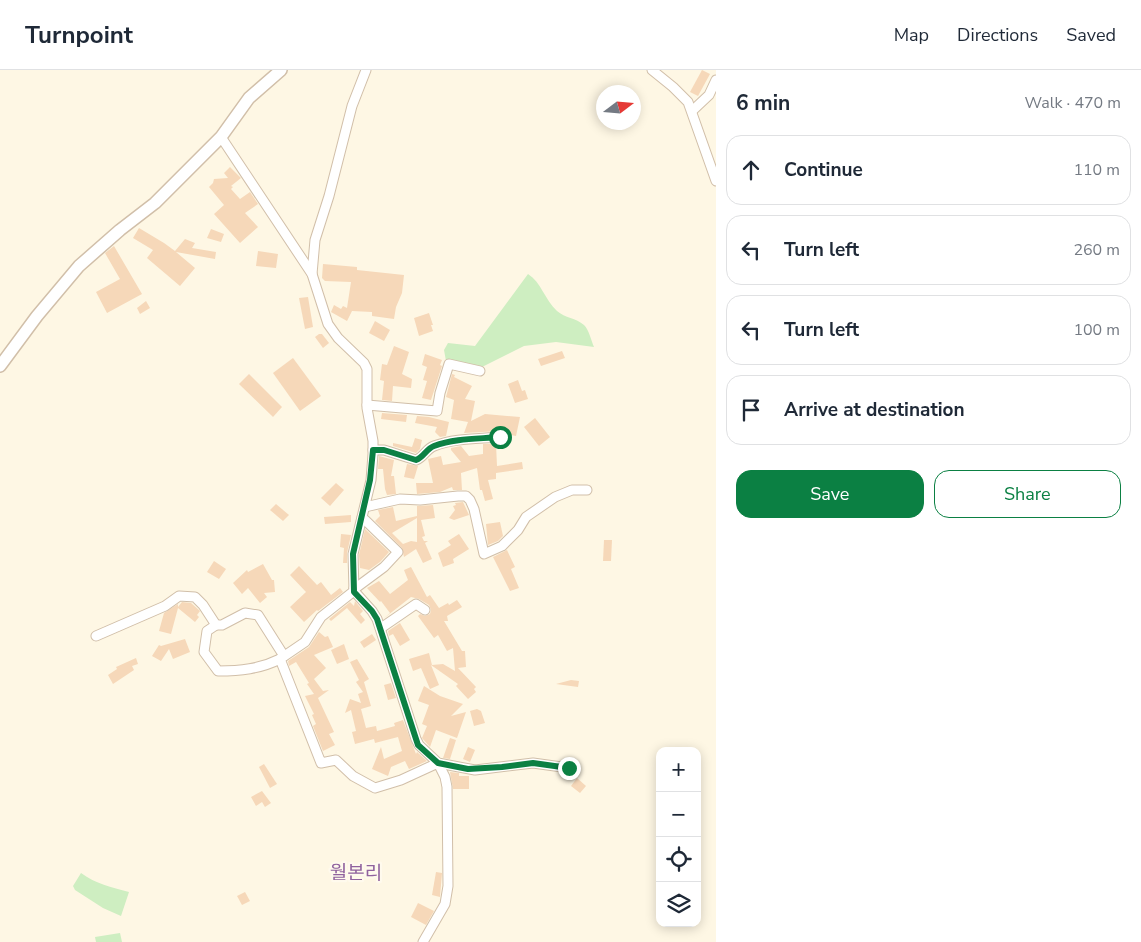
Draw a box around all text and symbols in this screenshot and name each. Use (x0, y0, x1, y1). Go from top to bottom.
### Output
text: Turnpoint (25, 19, 133, 51)
text: Map (894, 23, 929, 47)
text: Directions (957, 23, 1038, 47)
text: Saved (1066, 23, 1116, 47)
north arrow (596, 85, 641, 130)
text: 6 min (736, 89, 790, 117)
text: Walk · 470 m (1025, 92, 1121, 114)
icon: ahead (737, 156, 765, 184)
text: Continue (784, 157, 863, 183)
text: 110 m (1073, 159, 1120, 181)
icon: left (737, 236, 765, 264)
text: Turn left (784, 237, 859, 263)
text: 260 m (1073, 239, 1120, 261)
icon: left (737, 316, 765, 344)
text: Turn left (784, 317, 859, 343)
text: 100 m (1073, 319, 1120, 341)
icon: arrive (737, 396, 765, 424)
text: Arrive at destination (784, 397, 965, 423)
route start (489, 426, 512, 449)
button: Save (736, 470, 924, 518)
button: Share (934, 470, 1121, 518)
map controls (656, 747, 701, 927)
button: + (656, 747, 701, 792)
route end (558, 757, 581, 780)
button: − (656, 792, 701, 837)
button: locate (656, 837, 701, 882)
district label: 월본리 (330, 860, 382, 886)
button: layers (656, 882, 701, 927)

